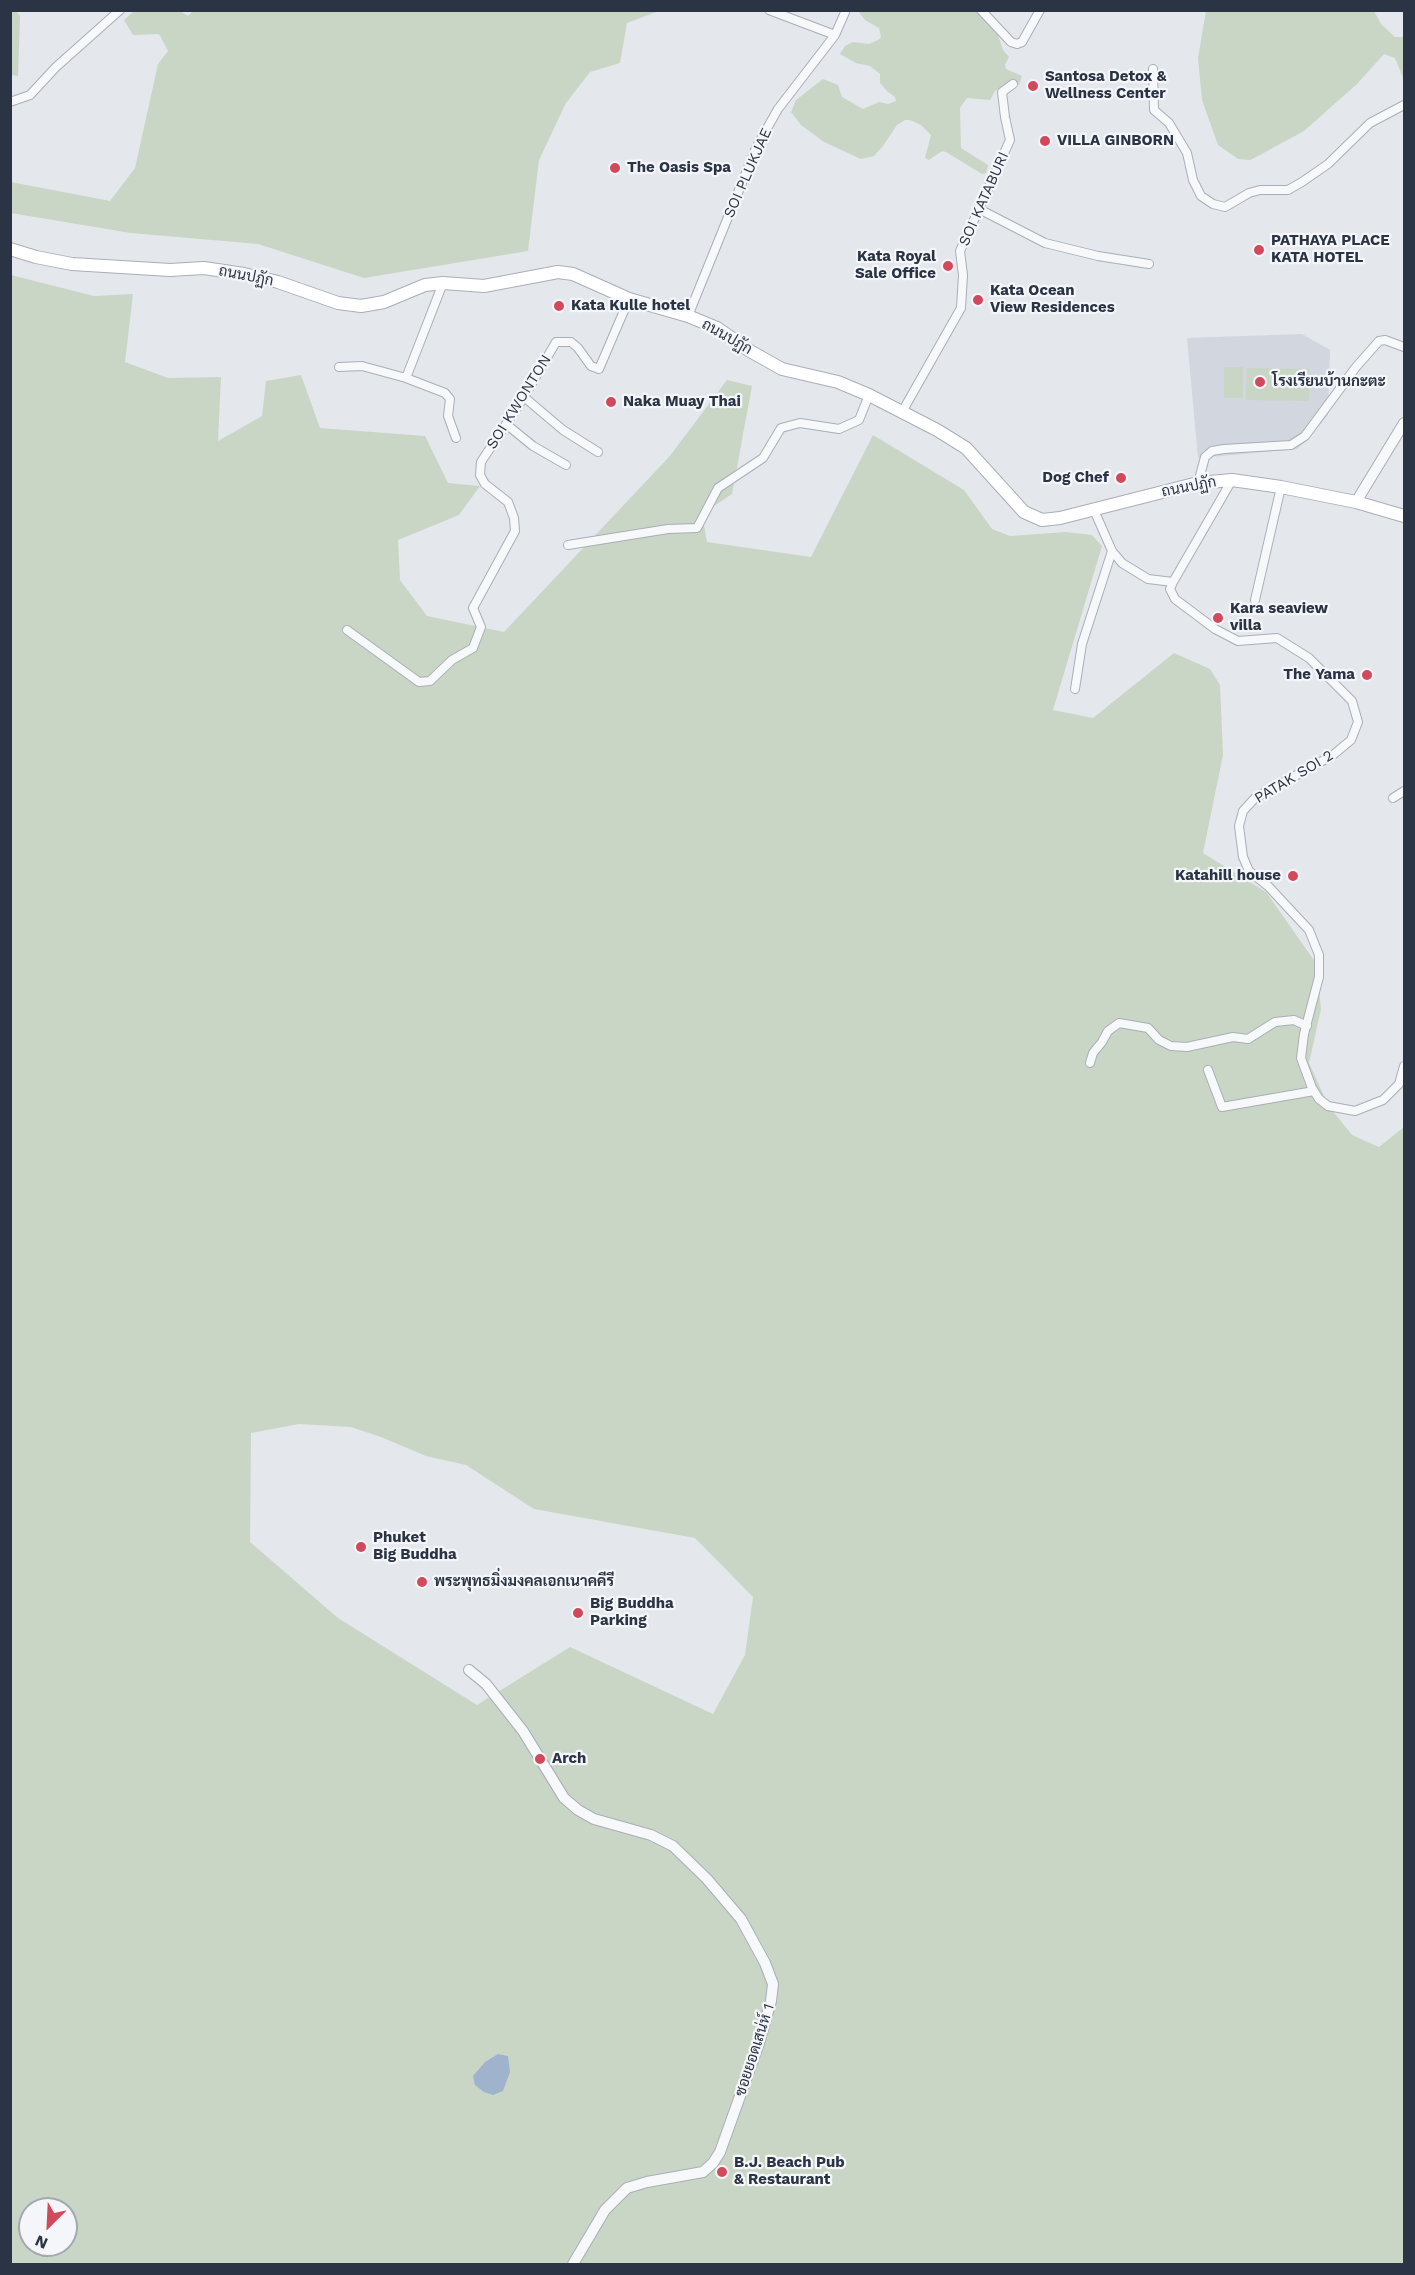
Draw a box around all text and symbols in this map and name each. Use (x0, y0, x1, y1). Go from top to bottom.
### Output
place label: Santosa Detox & Wellness Center (1045, 68, 1166, 103)
marker: Santosa Detox & Wellness Center (1026, 79, 1040, 93)
street label: SOI PLUKJAE (720, 125, 776, 221)
place label: VILLA GINBORN (1057, 132, 1174, 150)
marker: VILLA GINBORN (1038, 134, 1052, 148)
street label: SOI KATABURI (955, 149, 1013, 249)
place label: The Oasis Spa (627, 159, 731, 177)
marker: The Oasis Spa (608, 161, 622, 175)
place label: PATHAYA PLACE KATA HOTEL (1271, 232, 1390, 267)
marker: PATHAYA PLACE KATA HOTEL (1252, 243, 1266, 257)
place label: Kata Royal Sale Office (855, 248, 936, 283)
marker: Kata Royal Sale Office (941, 259, 955, 273)
street label: ถนนปฏัก (217, 262, 275, 290)
place label: Kata Ocean View Residences (990, 282, 1115, 317)
marker: Kata Ocean View Residences (971, 293, 985, 307)
place label: Kata Kulle hotel (571, 297, 690, 315)
marker: Kata Kulle hotel (552, 299, 566, 313)
street label: ถนนปฏัก (698, 315, 756, 359)
street label: SOI KWONTON (483, 352, 555, 452)
place label: โรงเรียนบ้านกะตะ (1272, 373, 1386, 391)
marker: โรงเรียนบ้านกะตะ (1253, 375, 1267, 389)
place label: Naka Muay Thai (623, 393, 741, 411)
marker: Naka Muay Thai (604, 395, 618, 409)
place label: Dog Chef (1042, 469, 1109, 487)
marker: Dog Chef (1114, 471, 1128, 485)
street label: ถนนปฏัก (1160, 473, 1218, 501)
place label: Kara seaview villa (1230, 600, 1328, 635)
marker: Kara seaview villa (1211, 611, 1225, 625)
place label: The Yama (1283, 666, 1355, 684)
marker: The Yama (1360, 668, 1374, 682)
street label: PATAK SOI 2 (1251, 746, 1337, 808)
place label: Katahill house (1175, 867, 1281, 885)
marker: Katahill house (1286, 869, 1300, 883)
place label: Phuket Big Buddha (373, 1529, 457, 1564)
marker: Phuket Big Buddha (354, 1540, 368, 1554)
place label: พระพุทธมิ่งมงคลเอกเนาคคีรี (434, 1573, 614, 1591)
marker: พระพุทธมิ่งมงคลเอกเนาคคีรี (415, 1575, 429, 1589)
place label: Big Buddha Parking (590, 1595, 674, 1630)
marker: Big Buddha Parking (571, 1606, 585, 1620)
place label: Arch (552, 1750, 586, 1768)
marker: Arch (533, 1752, 547, 1766)
street label: ซอยยอดเสน่ห์ 1 (732, 2001, 778, 2099)
place label: B.J. Beach Pub & Restaurant (734, 2154, 845, 2189)
marker: B.J. Beach Pub & Restaurant (715, 2165, 729, 2179)
north arrow (18, 2197, 78, 2257)
text: N (32, 2231, 51, 2253)

